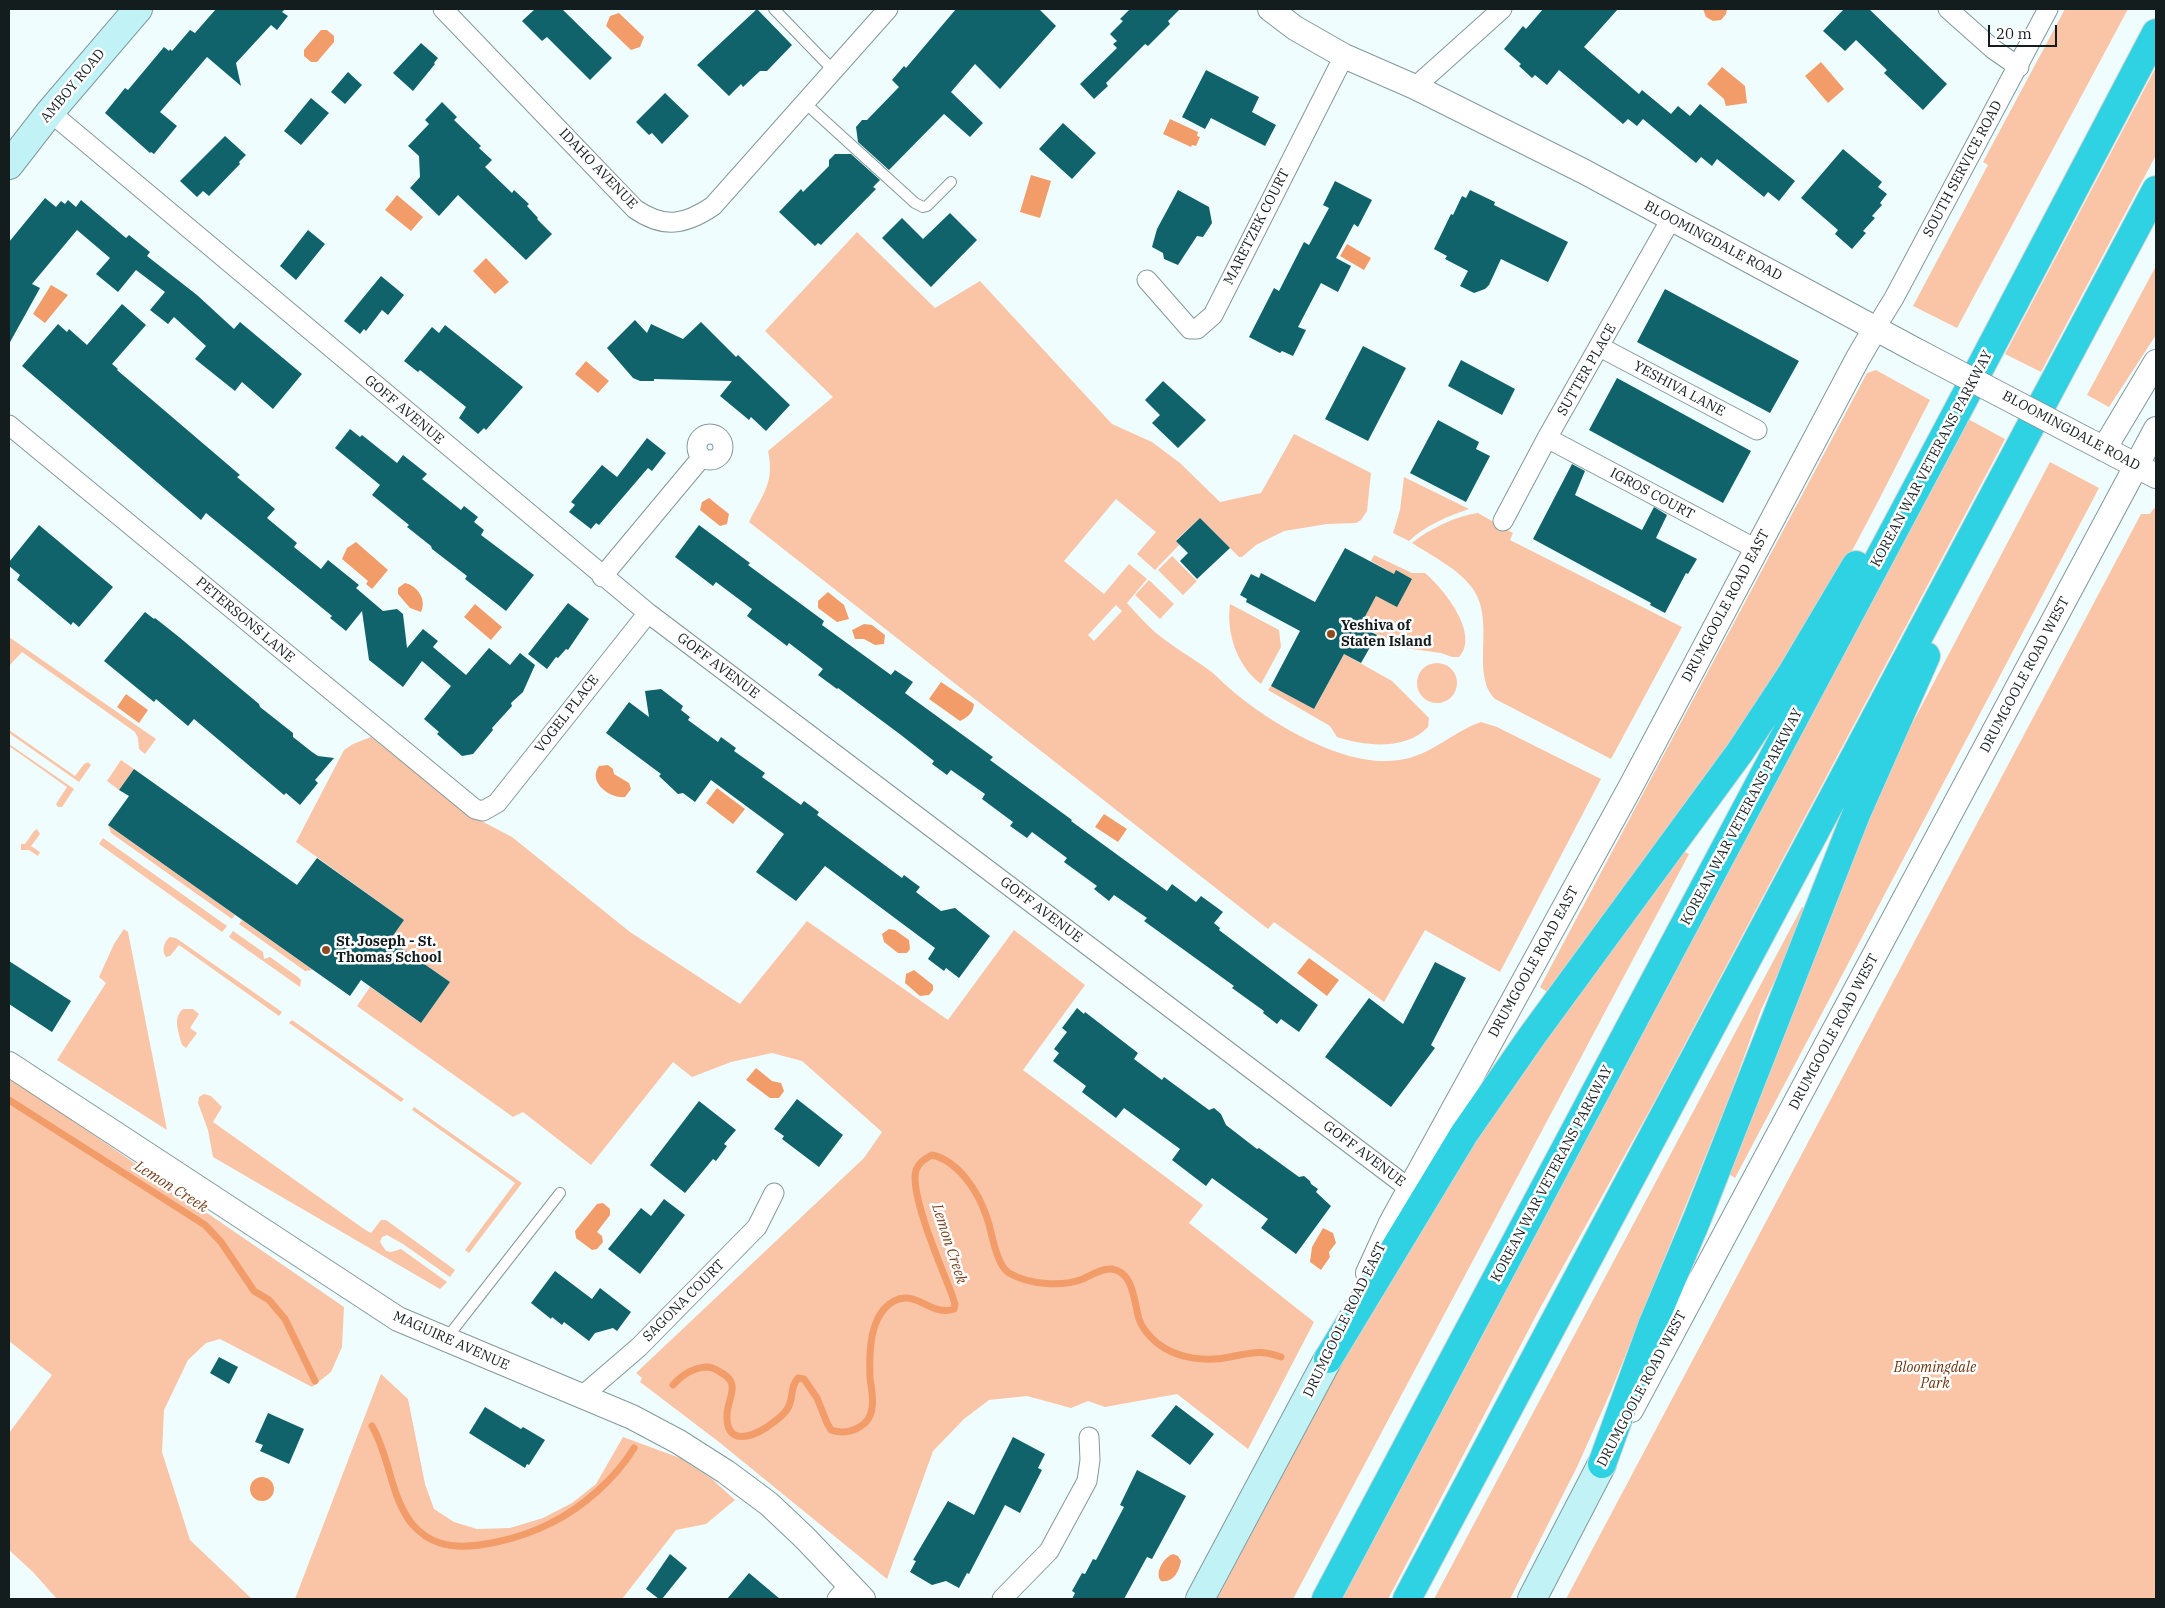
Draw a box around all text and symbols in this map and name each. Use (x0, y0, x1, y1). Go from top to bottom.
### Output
scale bar (1990, 15, 2059, 47)
text: 20 m (1996, 24, 2032, 43)
street label: AMBOY ROAD (37, 46, 109, 126)
street label: SOUTH SERVICE ROAD (1920, 98, 2006, 240)
street label: IDAHO AVENUE (555, 125, 641, 213)
street label: MARETZEK COURT (1221, 166, 1293, 288)
street label: BLOOMINGDALE ROAD (1641, 197, 1785, 285)
street label: SUTTER PLACE (1554, 321, 1620, 419)
street label: KOREAN WAR VETERANS PARKWAY (1868, 348, 1996, 570)
street label: YESHIVA LANE (1630, 358, 1728, 420)
street label: GOFF AVENUE (361, 372, 447, 448)
street label: BLOOMINGDALE ROAD (1999, 387, 2143, 475)
street label: IGROS COURT (1607, 465, 1697, 523)
street label: DRUMGOOLE ROAD EAST (1679, 527, 1773, 685)
street label: PETERSONS LANE (192, 574, 298, 666)
street label: DRUMGOOLE ROAD WEST (1977, 594, 2073, 756)
place label: Yeshiva of Staten Island (1341, 618, 1432, 650)
marker: Yeshiva of Staten Island (1325, 628, 1337, 640)
street label: GOFF AVENUE (674, 630, 762, 702)
street label: VOGEL PLACE (531, 672, 603, 756)
street label: KOREAN WAR VETERANS PARKWAY (1678, 706, 1806, 928)
street label: GOFF AVENUE (997, 874, 1085, 946)
street label: DRUMGOOLE ROAD EAST (1485, 884, 1583, 1040)
place label: St. Joseph - St. Thomas School (336, 934, 442, 966)
marker: St. Joseph - St. Thomas School (320, 944, 332, 956)
street label: DRUMGOOLE ROAD WEST (1786, 951, 1882, 1113)
street label: KOREAN WAR VETERANS PARKWAY (1488, 1063, 1616, 1285)
street label: GOFF AVENUE (1320, 1118, 1408, 1190)
water label: Lemon Creek (131, 1157, 211, 1217)
water label: Lemon Creek (928, 1202, 970, 1286)
street label: DRUMGOOLE ROAD EAST (1300, 1240, 1390, 1400)
street label: SAGONA COURT (640, 1257, 728, 1345)
street label: MAGUIRE AVENUE (390, 1308, 512, 1374)
street label: DRUMGOOLE ROAD WEST (1594, 1308, 1690, 1470)
park label: Bloomingdale Park (1894, 1360, 1976, 1392)

